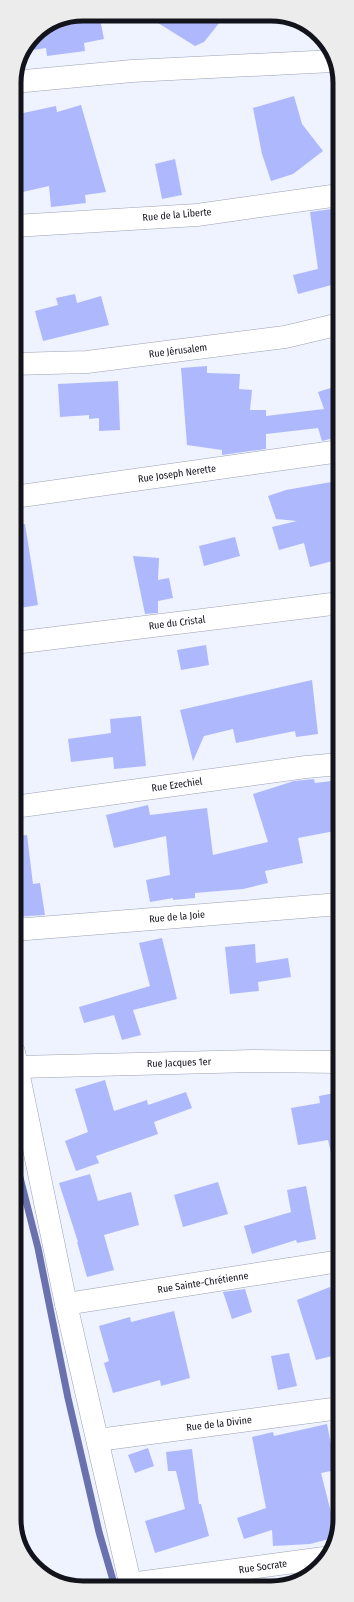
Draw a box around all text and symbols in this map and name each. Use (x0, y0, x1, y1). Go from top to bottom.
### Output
street label: Rue de la Liberte (142, 206, 212, 224)
street label: Rue Jérusalem (148, 341, 208, 361)
street label: Rue Joseph Nerette (137, 463, 217, 485)
street label: Rue du Cristal (148, 614, 206, 632)
street label: Rue Ezechiel (151, 775, 204, 795)
street label: Rue de la Joie (149, 909, 205, 925)
street label: Rue Jacques 1er (147, 1056, 212, 1070)
street label: Rue Sainte-Chrétienne (157, 1270, 249, 1296)
street label: Rue de la Divine (186, 1414, 253, 1434)
street label: Rue Socrate (238, 1558, 288, 1576)

